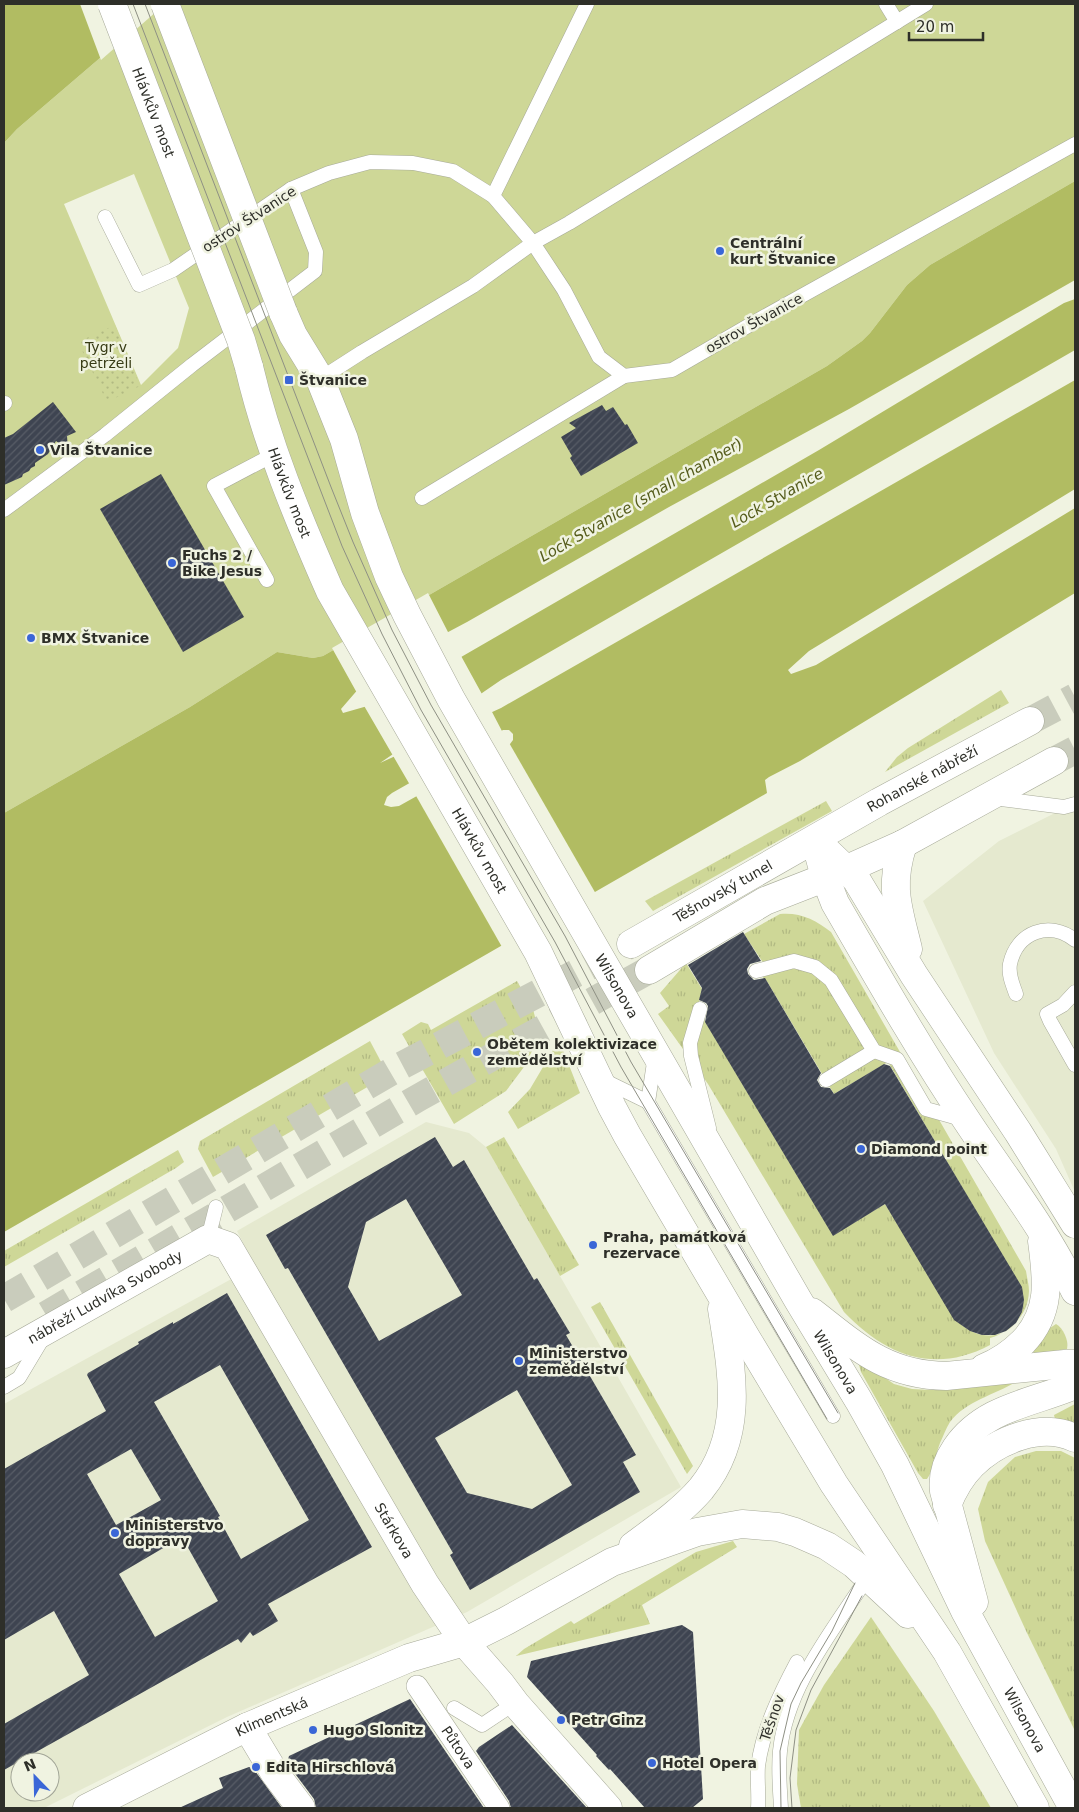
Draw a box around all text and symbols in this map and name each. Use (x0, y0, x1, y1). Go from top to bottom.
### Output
scale bar (909, 10, 983, 42)
text: 20 m (916, 18, 954, 36)
street label: Hlávkův most (129, 65, 178, 160)
street label: ostrov Štvanice (199, 182, 299, 255)
place label: Centrální kurt Štvanice (730, 235, 836, 267)
marker: Centrální kurt Štvanice (714, 245, 726, 257)
street label: ostrov Štvanice (702, 289, 805, 356)
park label: Tygr v petrželi (80, 339, 132, 371)
place label: Štvanice (299, 371, 367, 388)
marker: Štvanice (283, 374, 295, 386)
water label: Lock Stvanice (small chamber) (536, 434, 746, 566)
place label: Vila Štvanice (50, 441, 152, 458)
marker: Vila Štvanice (34, 444, 46, 456)
street label: Hlávkův most (265, 445, 314, 541)
water label: Lock Stvanice (728, 464, 826, 532)
place label: Fuchs 2 / Bike Jesus (182, 547, 262, 579)
marker: Fuchs 2 / Bike Jesus (166, 557, 178, 569)
place label: BMX Štvanice (41, 629, 149, 646)
marker: BMX Štvanice (25, 632, 37, 644)
street label: Rohanské nábřeží (864, 742, 982, 815)
street label: Hlávkův most (449, 805, 511, 896)
street label: Těšnovský tunel (670, 857, 775, 926)
street label: Wilsonova (592, 951, 642, 1021)
place label: Obětem kolektivizace zemědělství (487, 1036, 657, 1068)
marker: Obětem kolektivizace zemědělství (471, 1046, 483, 1058)
place label: Diamond point (871, 1141, 987, 1157)
marker: Diamond point (855, 1143, 867, 1155)
place label: Praha, památková rezervace (603, 1229, 747, 1261)
marker: Praha, památková rezervace (587, 1239, 599, 1251)
street label: nábřeží Ludvíka Svobody (25, 1247, 185, 1347)
street label: Wilsonova (810, 1327, 861, 1397)
place label: Ministerstvo zemědělství (529, 1345, 628, 1377)
marker: Ministerstvo zemědělství (513, 1355, 525, 1367)
street label: Stárkova (372, 1500, 416, 1562)
place label: Ministerstvo dopravy (125, 1517, 224, 1549)
marker: Ministerstvo dopravy (109, 1527, 121, 1539)
street label: Wilsonova (1000, 1685, 1049, 1755)
street label: Těšnov (756, 1693, 787, 1744)
street label: Klimentská (233, 1694, 310, 1740)
place label: Petr Ginz (571, 1712, 644, 1728)
marker: Petr Ginz (555, 1714, 567, 1726)
place label: Hugo Slonitz (323, 1722, 423, 1738)
street label: Půtova (438, 1723, 478, 1772)
marker: Hugo Slonitz (307, 1724, 319, 1736)
north arrow (10, 1752, 60, 1802)
text: N (21, 1755, 38, 1775)
place label: Hotel Opera (662, 1755, 757, 1771)
marker: Hotel Opera (646, 1757, 658, 1769)
place label: Edita Hirschlová (266, 1759, 394, 1775)
marker: Edita Hirschlová (250, 1761, 262, 1773)

